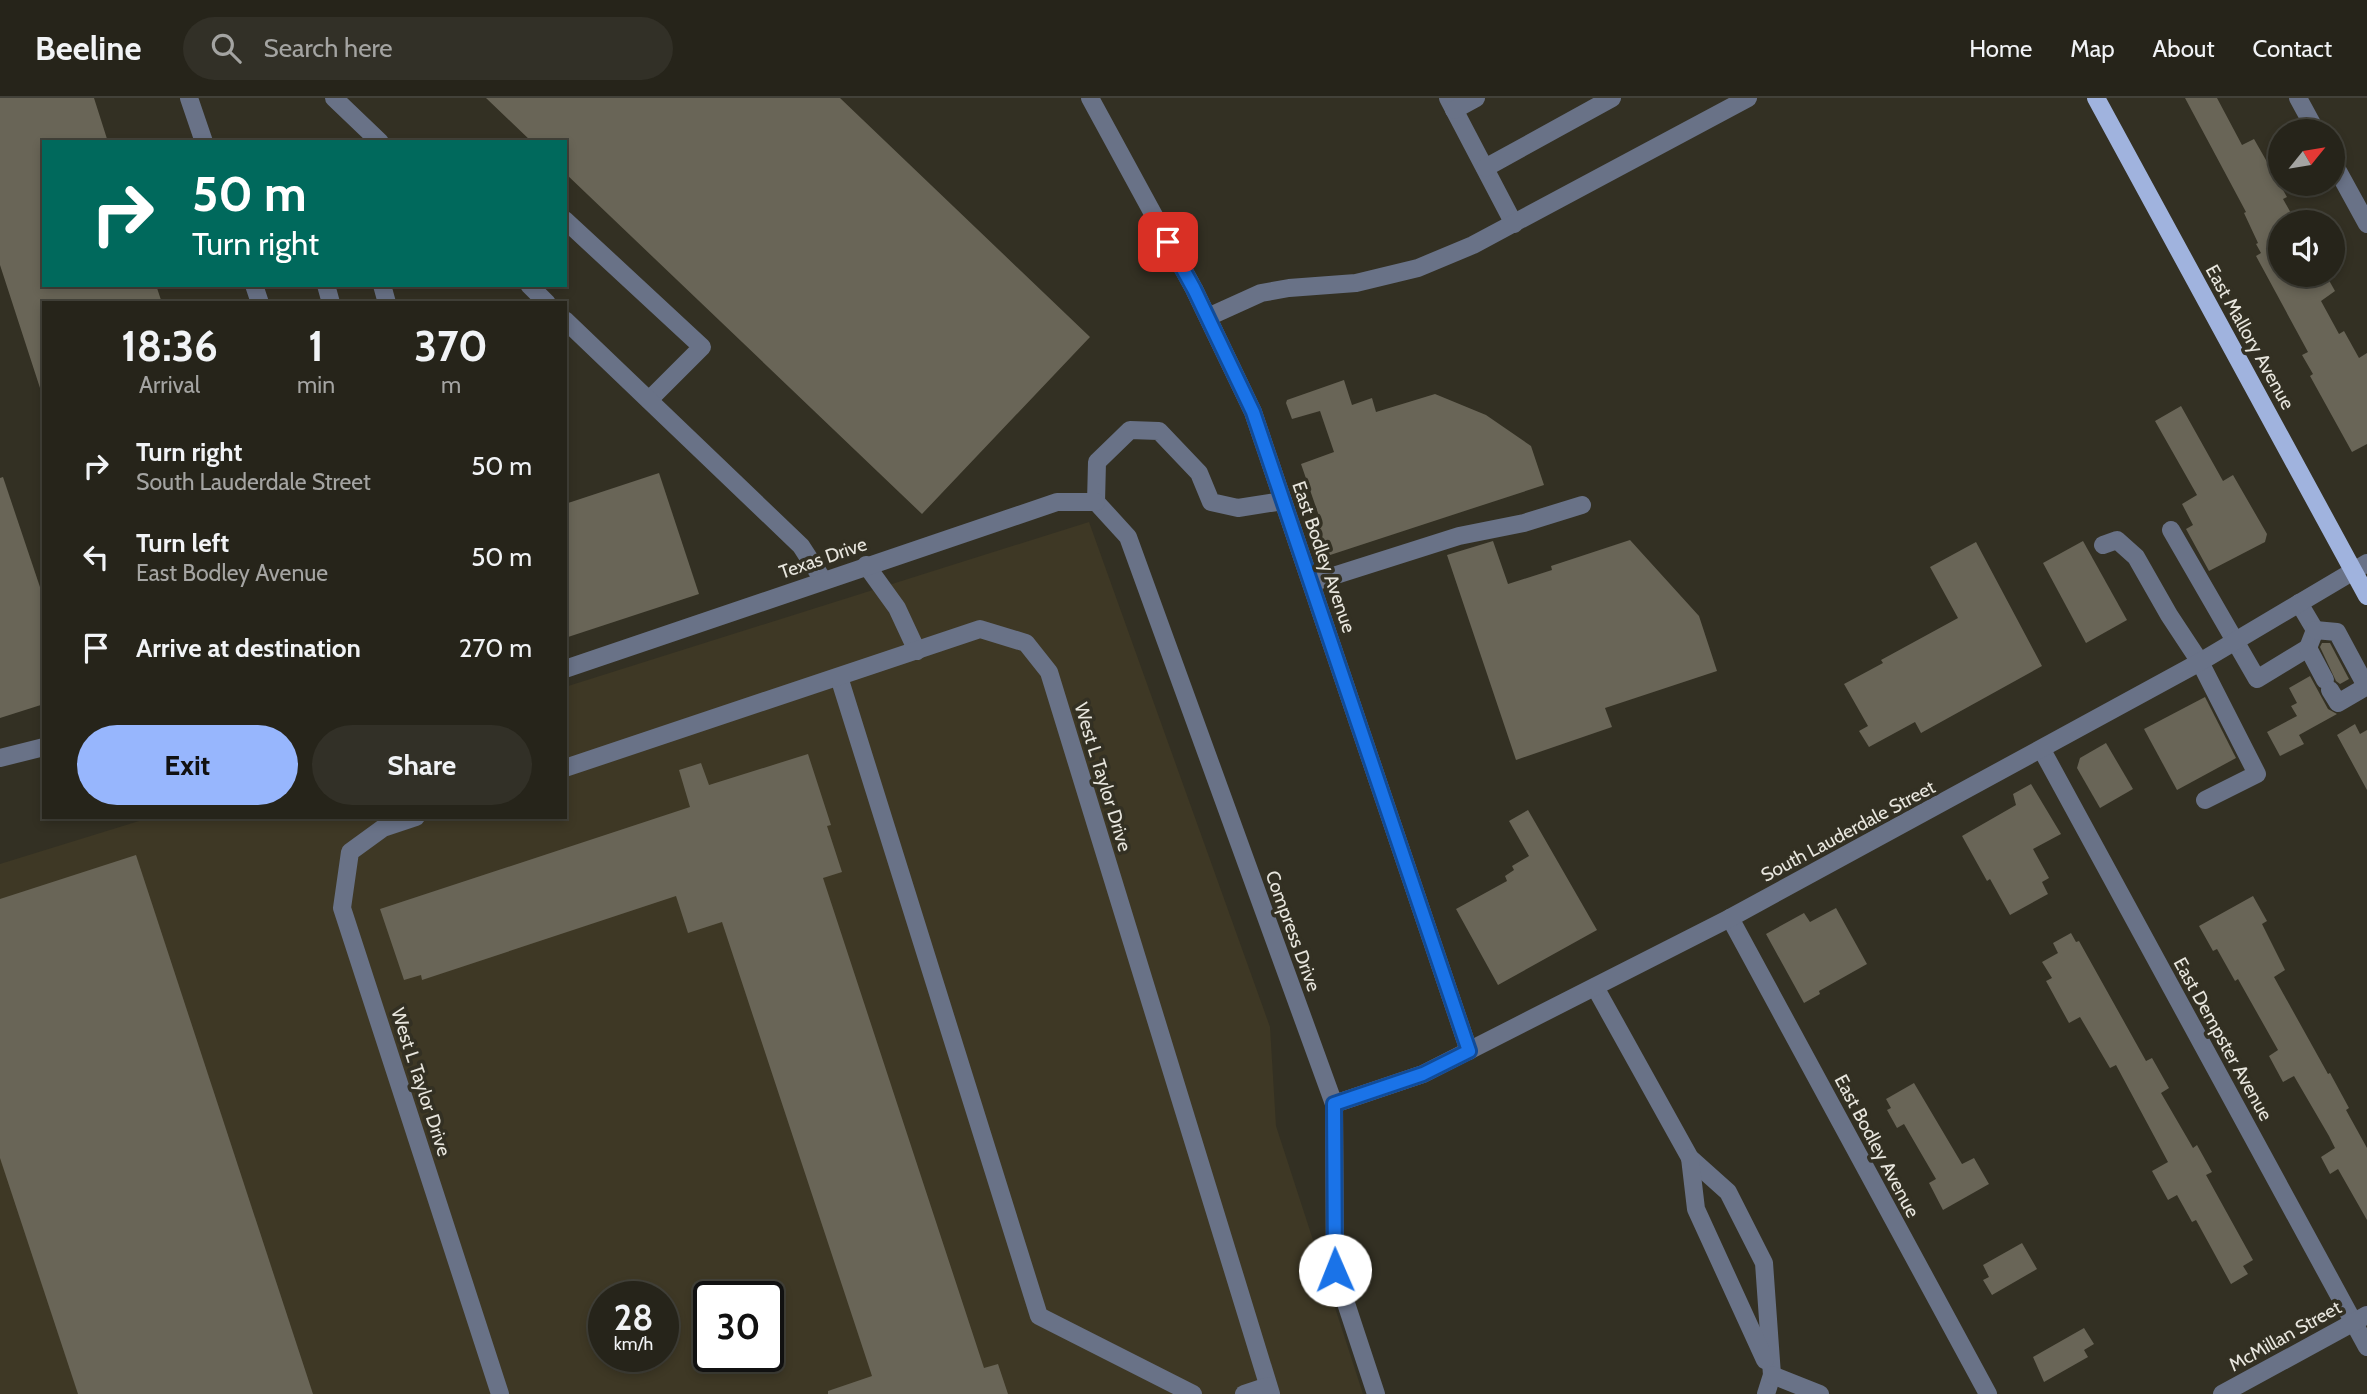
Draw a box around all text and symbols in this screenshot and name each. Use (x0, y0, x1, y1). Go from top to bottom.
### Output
search box (183, 17, 673, 80)
text: Beeline (35, 28, 141, 68)
icon: search (207, 29, 245, 67)
text: Search here (263, 32, 393, 64)
text: Home (1969, 34, 2032, 63)
text: Map (2070, 34, 2115, 63)
text: About (2153, 34, 2215, 63)
text: Contact (2253, 34, 2332, 63)
north arrow (2268, 119, 2345, 196)
map controls (2268, 119, 2345, 287)
text: 50 m (192, 164, 307, 223)
icon: right (77, 168, 168, 259)
button: sound (2268, 210, 2345, 287)
pin (1138, 212, 1198, 272)
icon: arrive (1149, 223, 1187, 261)
text: Turn right (192, 224, 319, 263)
street label: East Mallory Avenue (2201, 261, 2299, 414)
text: 18:36 (121, 320, 218, 372)
text: 1 (308, 320, 324, 372)
text: 370 (414, 320, 488, 372)
text: Arrival (139, 371, 200, 399)
text: min (297, 371, 335, 399)
text: m (441, 371, 461, 399)
text: Turn right (136, 436, 242, 468)
icon: right (77, 447, 115, 485)
text: 50 m (471, 450, 532, 482)
text: South Lauderdale Street (136, 468, 371, 496)
street label: East Bodley Avenue (1287, 478, 1361, 636)
text: Turn left (136, 527, 229, 559)
street label: Texas Drive (776, 532, 870, 584)
icon: left (77, 538, 115, 576)
text: 50 m (471, 541, 532, 573)
text: East Bodley Avenue (136, 559, 328, 587)
icon: arrive (77, 629, 115, 667)
text: Arrive at destination (136, 632, 361, 664)
text: 270 m (459, 632, 532, 664)
street label: West L Taylor Drive (1069, 700, 1137, 854)
button: Exit (77, 725, 298, 805)
button: Share (312, 725, 532, 805)
street label: South Lauderdale Street (1757, 775, 1940, 887)
street label: Compress Drive (1260, 867, 1326, 995)
street label: East Dempster Avenue (2169, 953, 2278, 1125)
street label: West L Taylor Drive (386, 1005, 456, 1159)
street label: East Bodley Avenue (1830, 1071, 1925, 1222)
position arrow (1298, 1233, 1372, 1307)
speed limit sign: 30 (693, 1281, 784, 1372)
street label: McMillan Street (2225, 1295, 2346, 1376)
text: 28 (614, 1296, 653, 1339)
text: km/h (614, 1333, 653, 1355)

